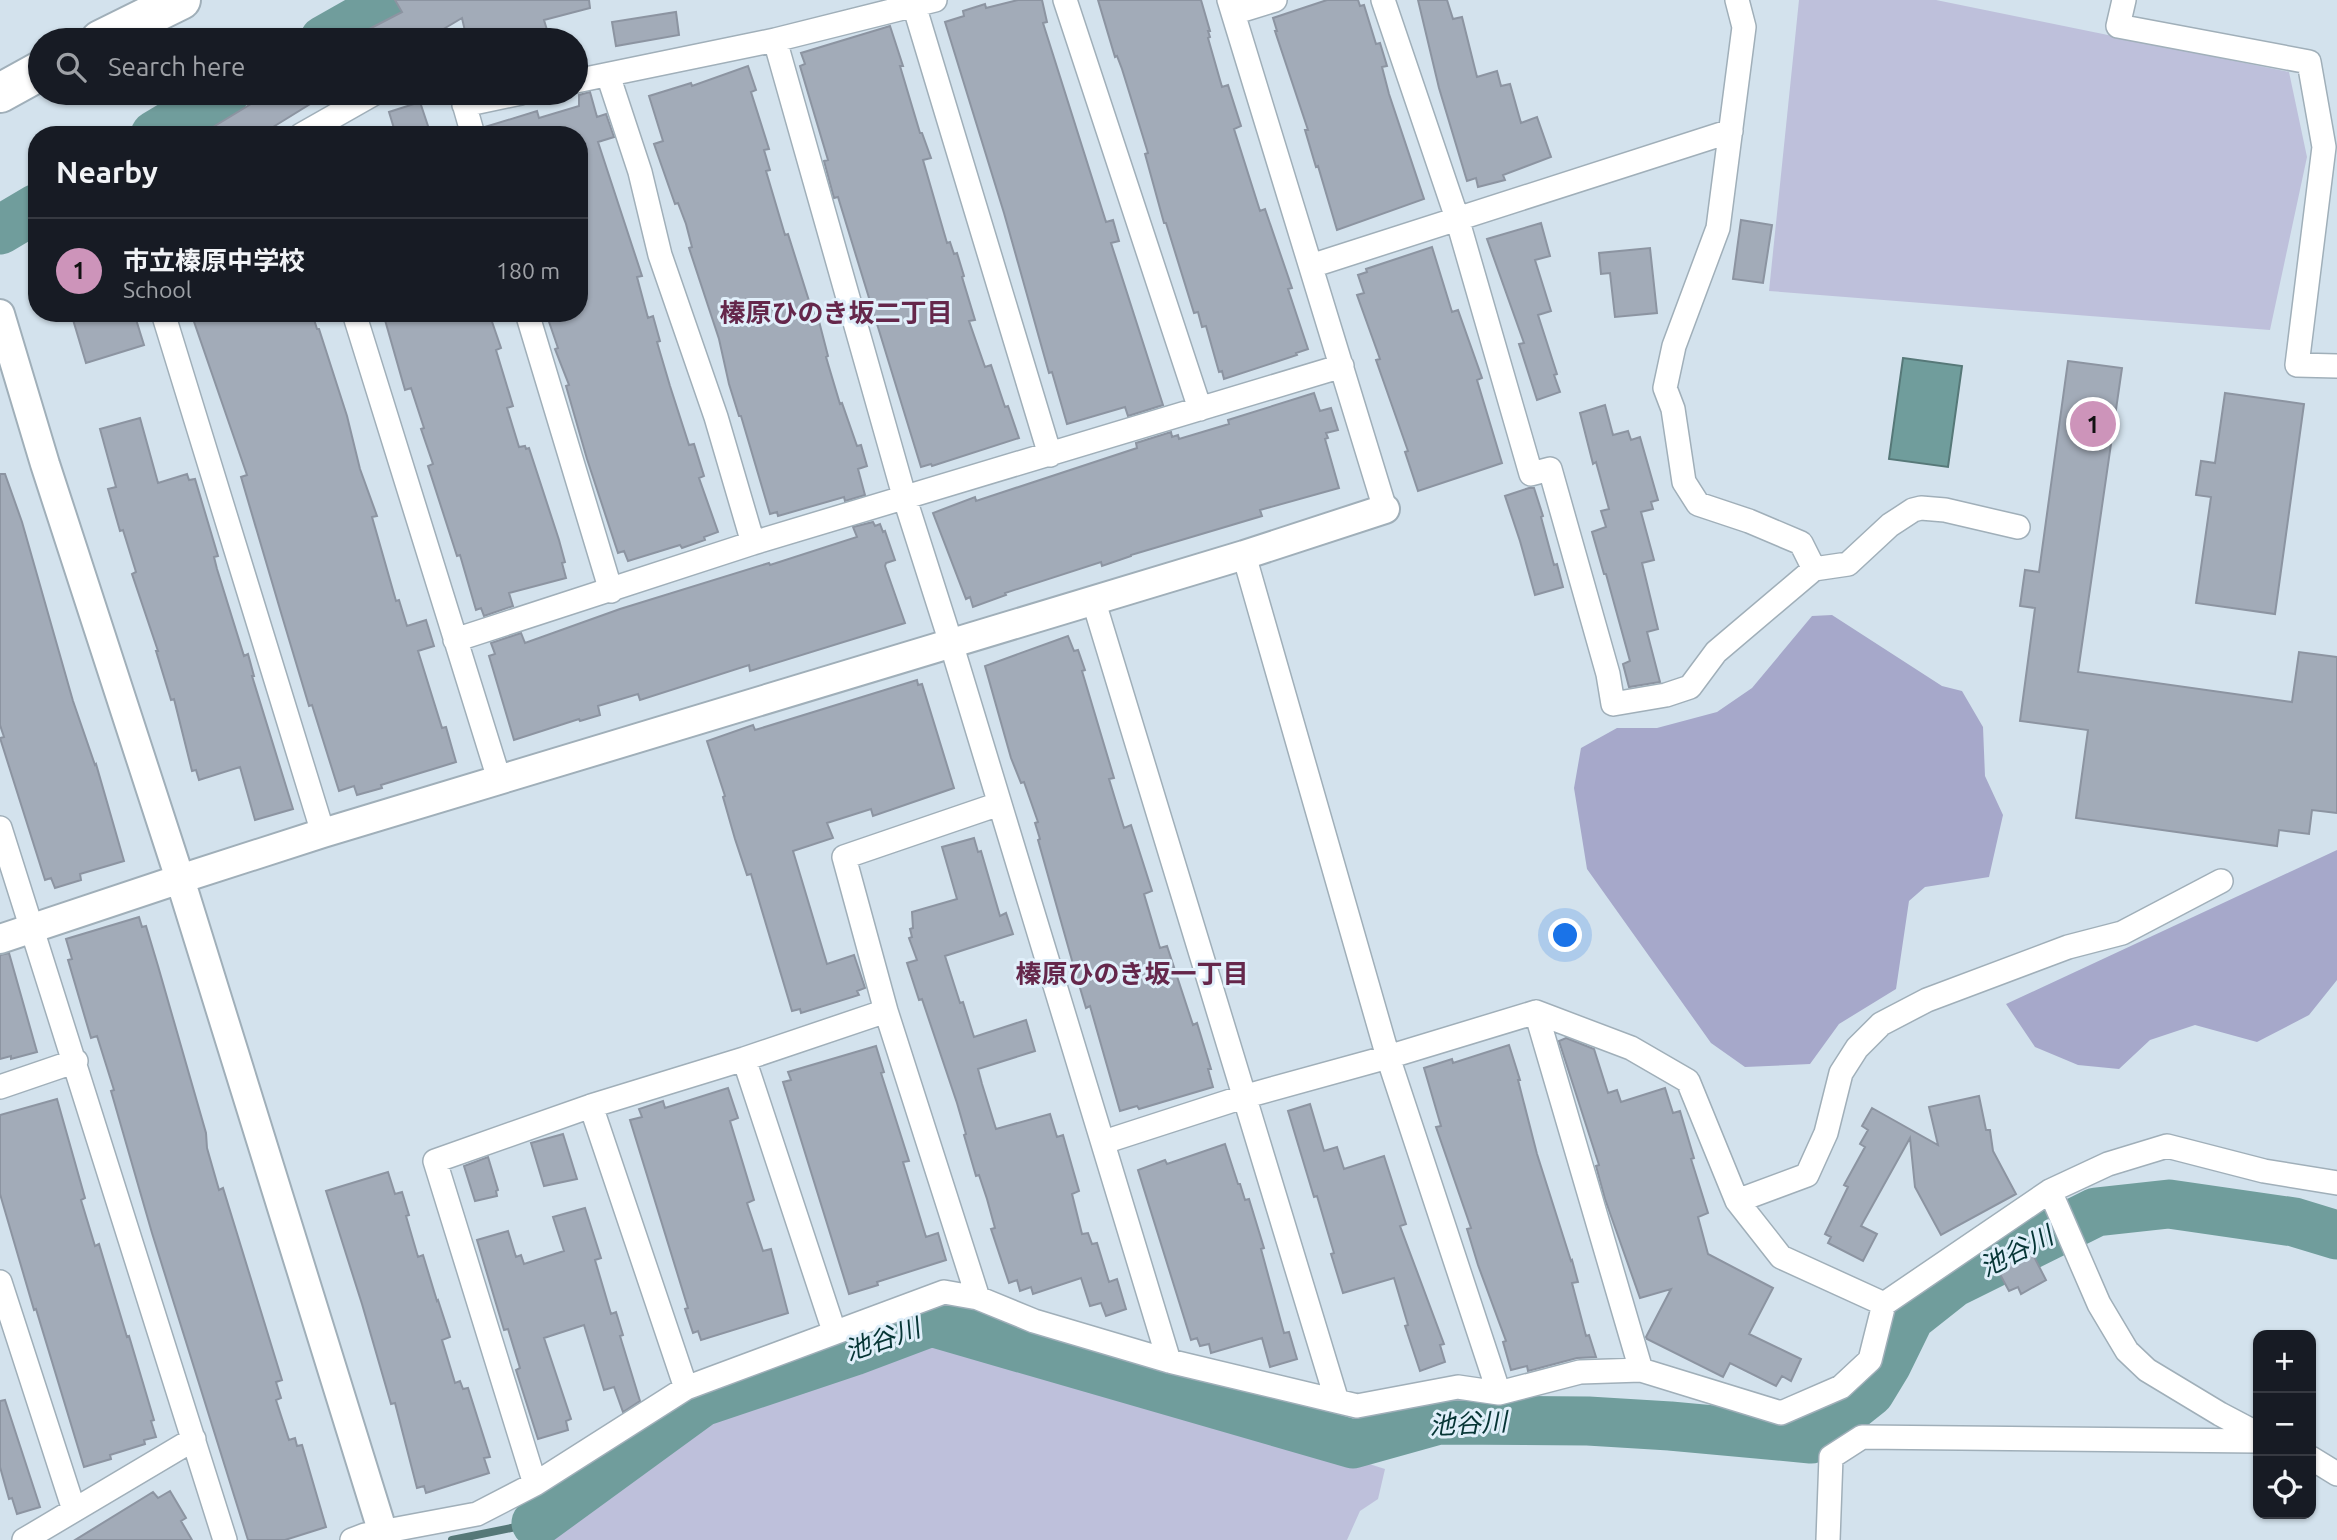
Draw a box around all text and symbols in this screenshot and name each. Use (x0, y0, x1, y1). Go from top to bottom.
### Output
search box (28, 28, 588, 105)
icon: search (52, 48, 90, 86)
text: Search here (108, 52, 245, 81)
text: Nearby (56, 155, 158, 189)
text: 市立榛原中学校 (123, 246, 305, 275)
text: 1 (73, 258, 85, 283)
text: 180 m (496, 258, 560, 283)
text: School (123, 277, 192, 302)
district label: 榛原ひのき坂二丁目 (719, 298, 953, 327)
pin: 1 (2070, 398, 2116, 450)
your location (1548, 918, 1582, 952)
district label: 榛原ひのき坂一丁目 (1015, 959, 1249, 988)
water label: 池谷川 (1975, 1219, 2060, 1282)
water label: 池谷川 (840, 1312, 926, 1365)
map controls (2253, 1330, 2316, 1519)
button: + (2253, 1330, 2316, 1393)
button: − (2253, 1393, 2316, 1456)
water label: 池谷川 (1428, 1406, 1511, 1440)
button: locate (2253, 1456, 2316, 1519)

